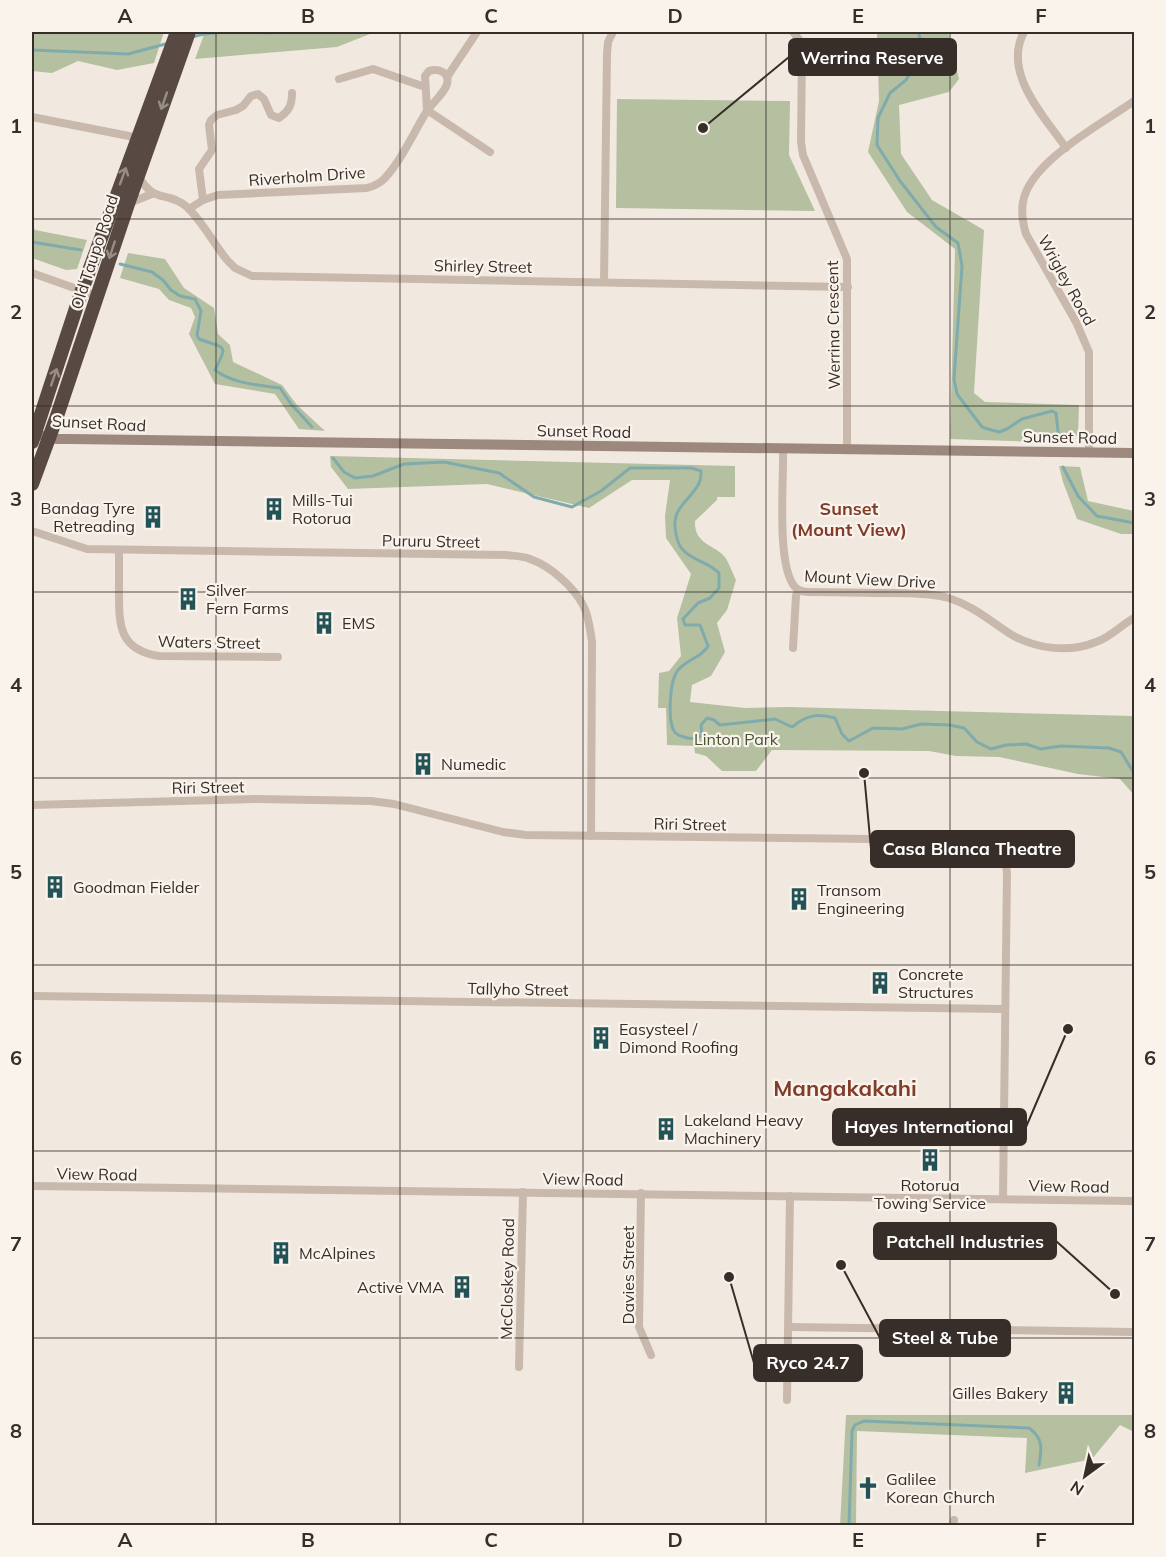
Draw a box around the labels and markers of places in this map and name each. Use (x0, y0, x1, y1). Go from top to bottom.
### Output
callout: Werrina Reserve (789, 39, 956, 75)
place label: Mills-Tui Rotorua (292, 490, 353, 528)
building icon: Mills-Tui Rotorua (261, 496, 287, 522)
place label: Bandag Tyre Retreading (41, 498, 135, 536)
building icon: Bandag Tyre Retreading (140, 504, 166, 530)
place label: Silver Fern Farms (206, 580, 289, 618)
building icon: Silver Fern Farms (175, 586, 201, 612)
building icon: EMS (311, 610, 337, 636)
place label: EMS (342, 613, 375, 633)
building icon: Numedic (410, 751, 436, 777)
place label: Numedic (441, 754, 506, 774)
callout: Casa Blanca Theatre (871, 831, 1074, 867)
building icon: Goodman Fielder (42, 874, 68, 900)
place label: Goodman Fielder (73, 877, 199, 897)
place label: Transom Engineering (817, 880, 905, 918)
building icon: Transom Engineering (786, 886, 812, 912)
place label: Concrete Structures (898, 964, 974, 1002)
building icon: Concrete Structures (867, 970, 893, 996)
place label: Easysteel / Dimond Roofing (619, 1019, 738, 1057)
building icon: Easysteel / Dimond Roofing (588, 1025, 614, 1051)
callout: Hayes International (833, 1109, 1026, 1145)
place label: Lakeland Heavy Machinery (684, 1110, 804, 1148)
building icon: Lakeland Heavy Machinery (653, 1116, 679, 1142)
building icon: Rotorua Towing Service (917, 1147, 943, 1173)
place label: Rotorua Towing Service (874, 1175, 986, 1213)
callout: Patchell Industries (874, 1223, 1056, 1259)
building icon: McAlpines (268, 1240, 294, 1266)
place label: McAlpines (299, 1243, 376, 1263)
building icon: Active VMA (449, 1274, 475, 1300)
place label: Active VMA (357, 1277, 444, 1297)
callout: Steel & Tube (880, 1320, 1010, 1356)
callout: Ryco 24.7 (754, 1345, 862, 1381)
building icon: Gilles Bakery (1053, 1380, 1079, 1406)
place label: Gilles Bakery (952, 1383, 1048, 1403)
place label: Galilee Korean Church (886, 1469, 995, 1507)
church icon: Galilee Korean Church (855, 1475, 881, 1501)

